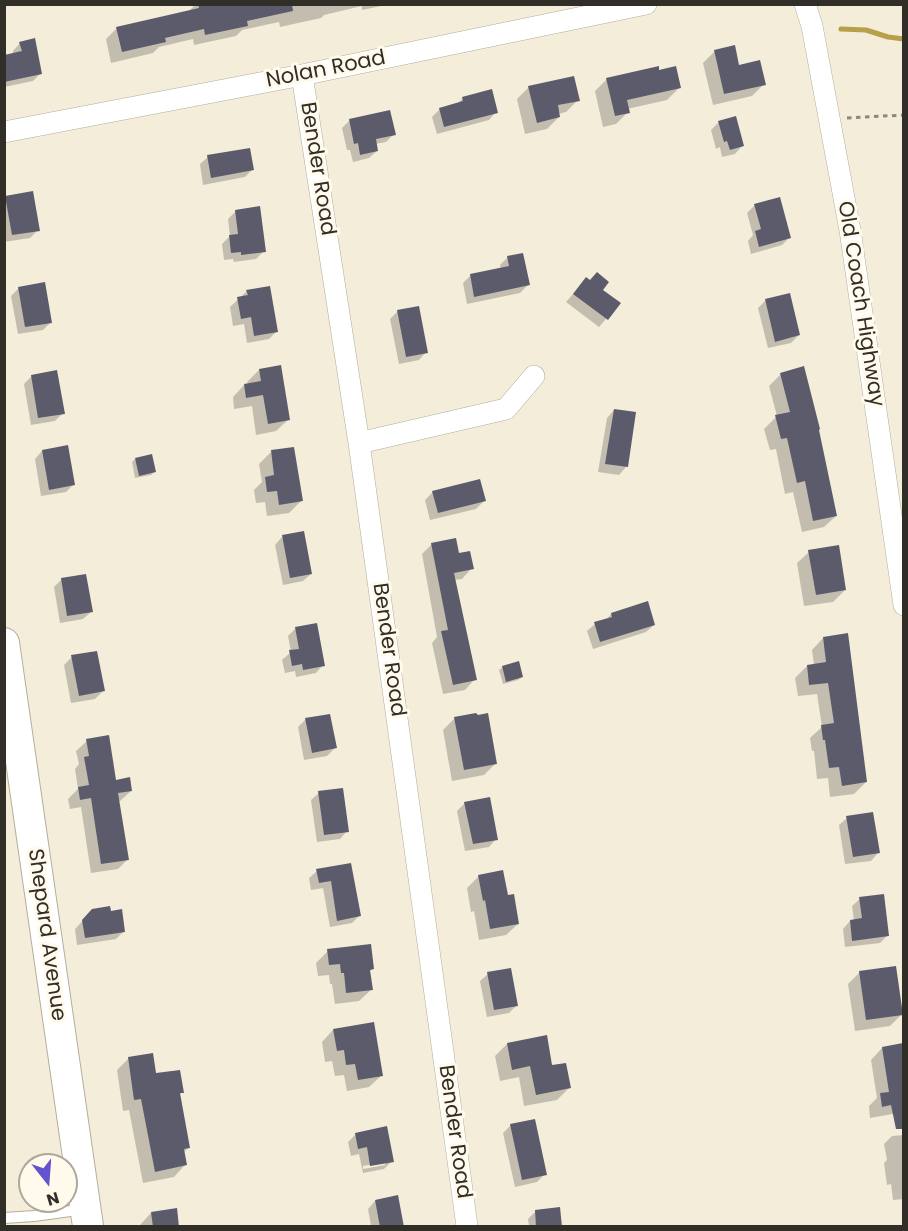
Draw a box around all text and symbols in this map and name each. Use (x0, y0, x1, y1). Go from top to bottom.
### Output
street label: Nolan Road (264, 46, 388, 94)
street label: Bender Road (294, 101, 340, 237)
street label: Old Coach Highway (831, 199, 889, 409)
street label: Bender Road (366, 582, 410, 718)
street label: Shepard Avenue (21, 847, 71, 1023)
street label: Bender Road (432, 1064, 476, 1200)
north arrow (18, 1153, 78, 1213)
text: N (44, 1186, 62, 1212)

